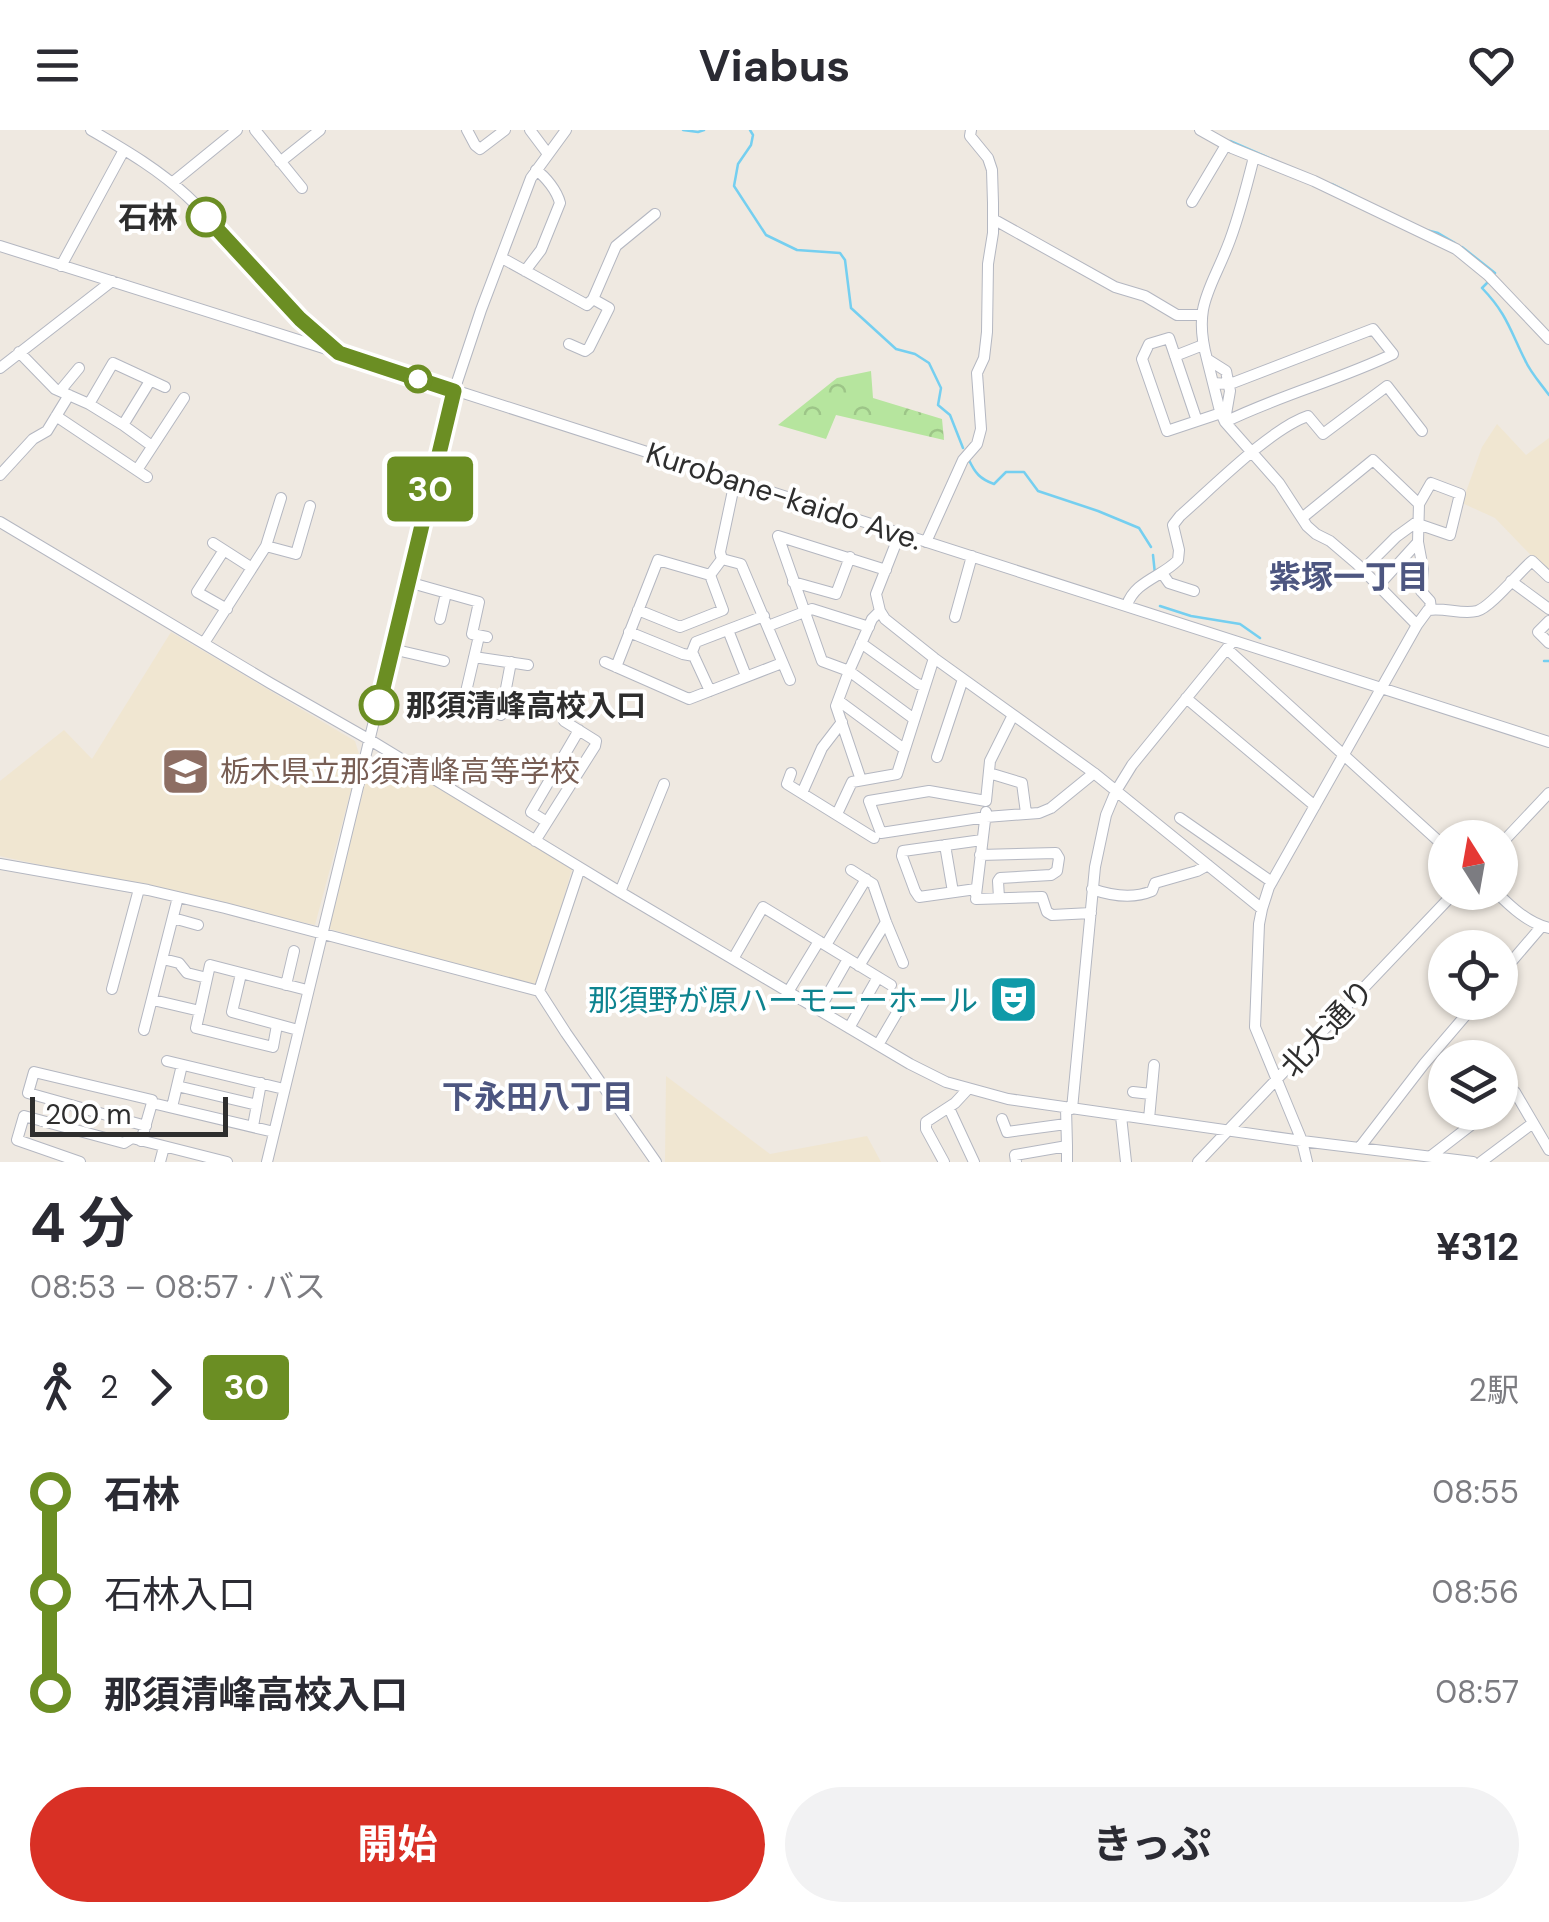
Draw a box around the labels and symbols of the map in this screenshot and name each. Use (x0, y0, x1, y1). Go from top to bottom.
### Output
place label: 石林 (118, 198, 178, 237)
marker: 石林 (187, 198, 225, 236)
unlabelled marker (405, 366, 431, 392)
street label: Kurobane-kaido Ave. (641, 433, 927, 559)
line badge: 30 (385, 456, 475, 522)
district label: 紫塚一丁目 (1269, 556, 1429, 598)
marker: 那須清峰高校入口 (360, 686, 398, 724)
place label: 那須清峰高校入口 (406, 686, 646, 725)
school or university icon: 栃木県立那須清峰高等学校 (159, 745, 211, 797)
place label: 栃木県立那須清峰高等学校 (220, 752, 580, 791)
north arrow (1428, 820, 1518, 910)
street label: 北大通り (1272, 971, 1382, 1085)
theatre icon: 那須野が原ハーモニーホール (987, 974, 1039, 1026)
place label: 那須野が原ハーモニーホール (588, 981, 978, 1020)
district label: 下永田八丁目 (442, 1076, 634, 1118)
scale bar (30, 1092, 228, 1136)

